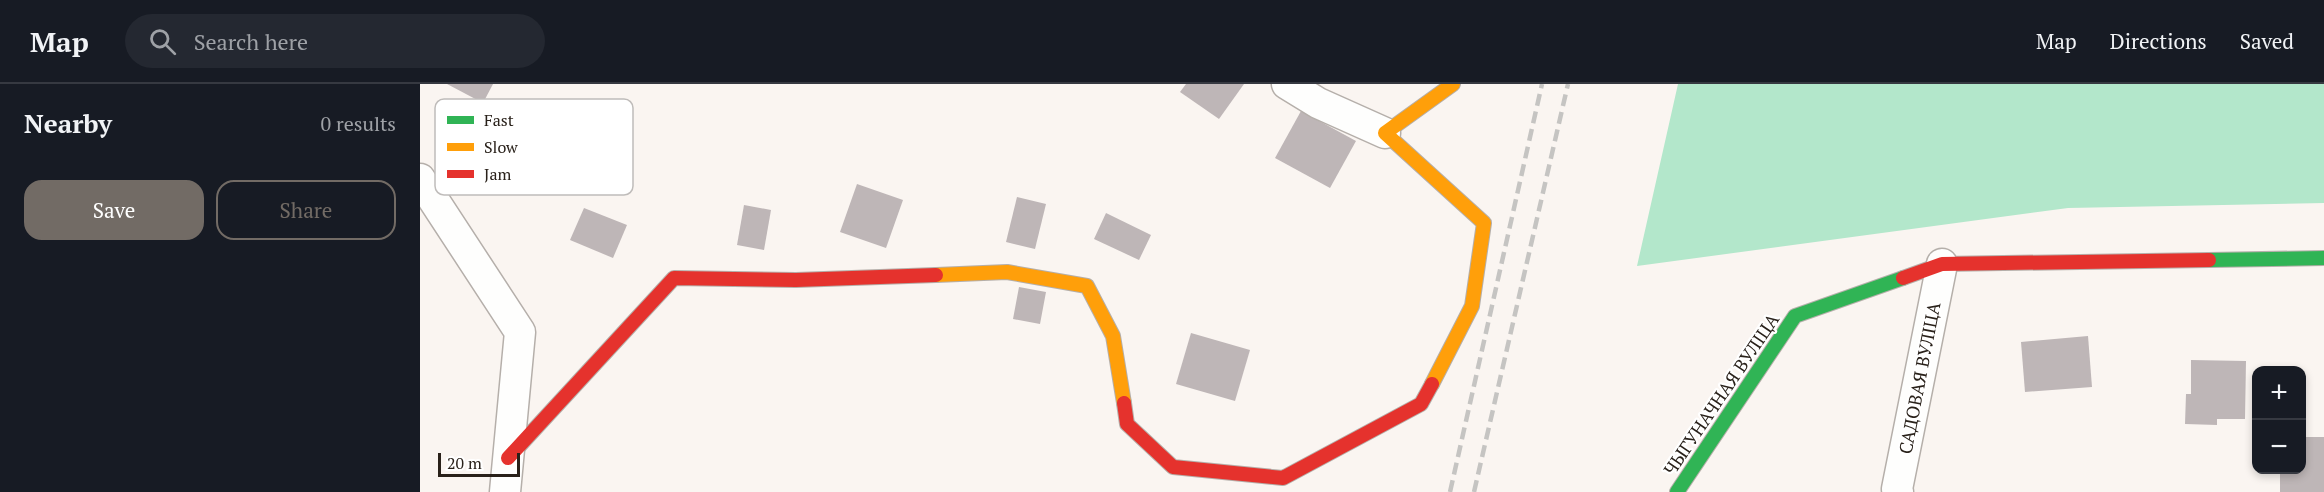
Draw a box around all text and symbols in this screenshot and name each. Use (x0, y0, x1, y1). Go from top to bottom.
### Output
search box (125, 14, 545, 68)
text: Map (30, 23, 89, 60)
icon: search (146, 25, 179, 58)
text: Search here (194, 27, 308, 56)
text: Map (2036, 27, 2077, 55)
text: Directions (2110, 27, 2207, 55)
text: Saved (2240, 27, 2294, 55)
legend (435, 99, 633, 195)
text: Nearby (24, 106, 112, 140)
text: Fast (484, 109, 514, 131)
text: 0 results (321, 110, 396, 137)
text: Slow (484, 136, 518, 158)
text: Jam (484, 163, 512, 185)
button: Save (24, 180, 204, 240)
button: Share (216, 180, 396, 240)
street label: САДОВАЯ ВУЛІЦА (1893, 299, 1946, 456)
street label: ЧЫГУНАЧНАЯ ВУЛІЦА (1658, 308, 1785, 480)
map controls (2252, 366, 2306, 474)
button: + (2252, 366, 2306, 420)
button: − (2252, 420, 2306, 474)
scale bar (438, 450, 520, 478)
text: 20 m (447, 452, 482, 474)

